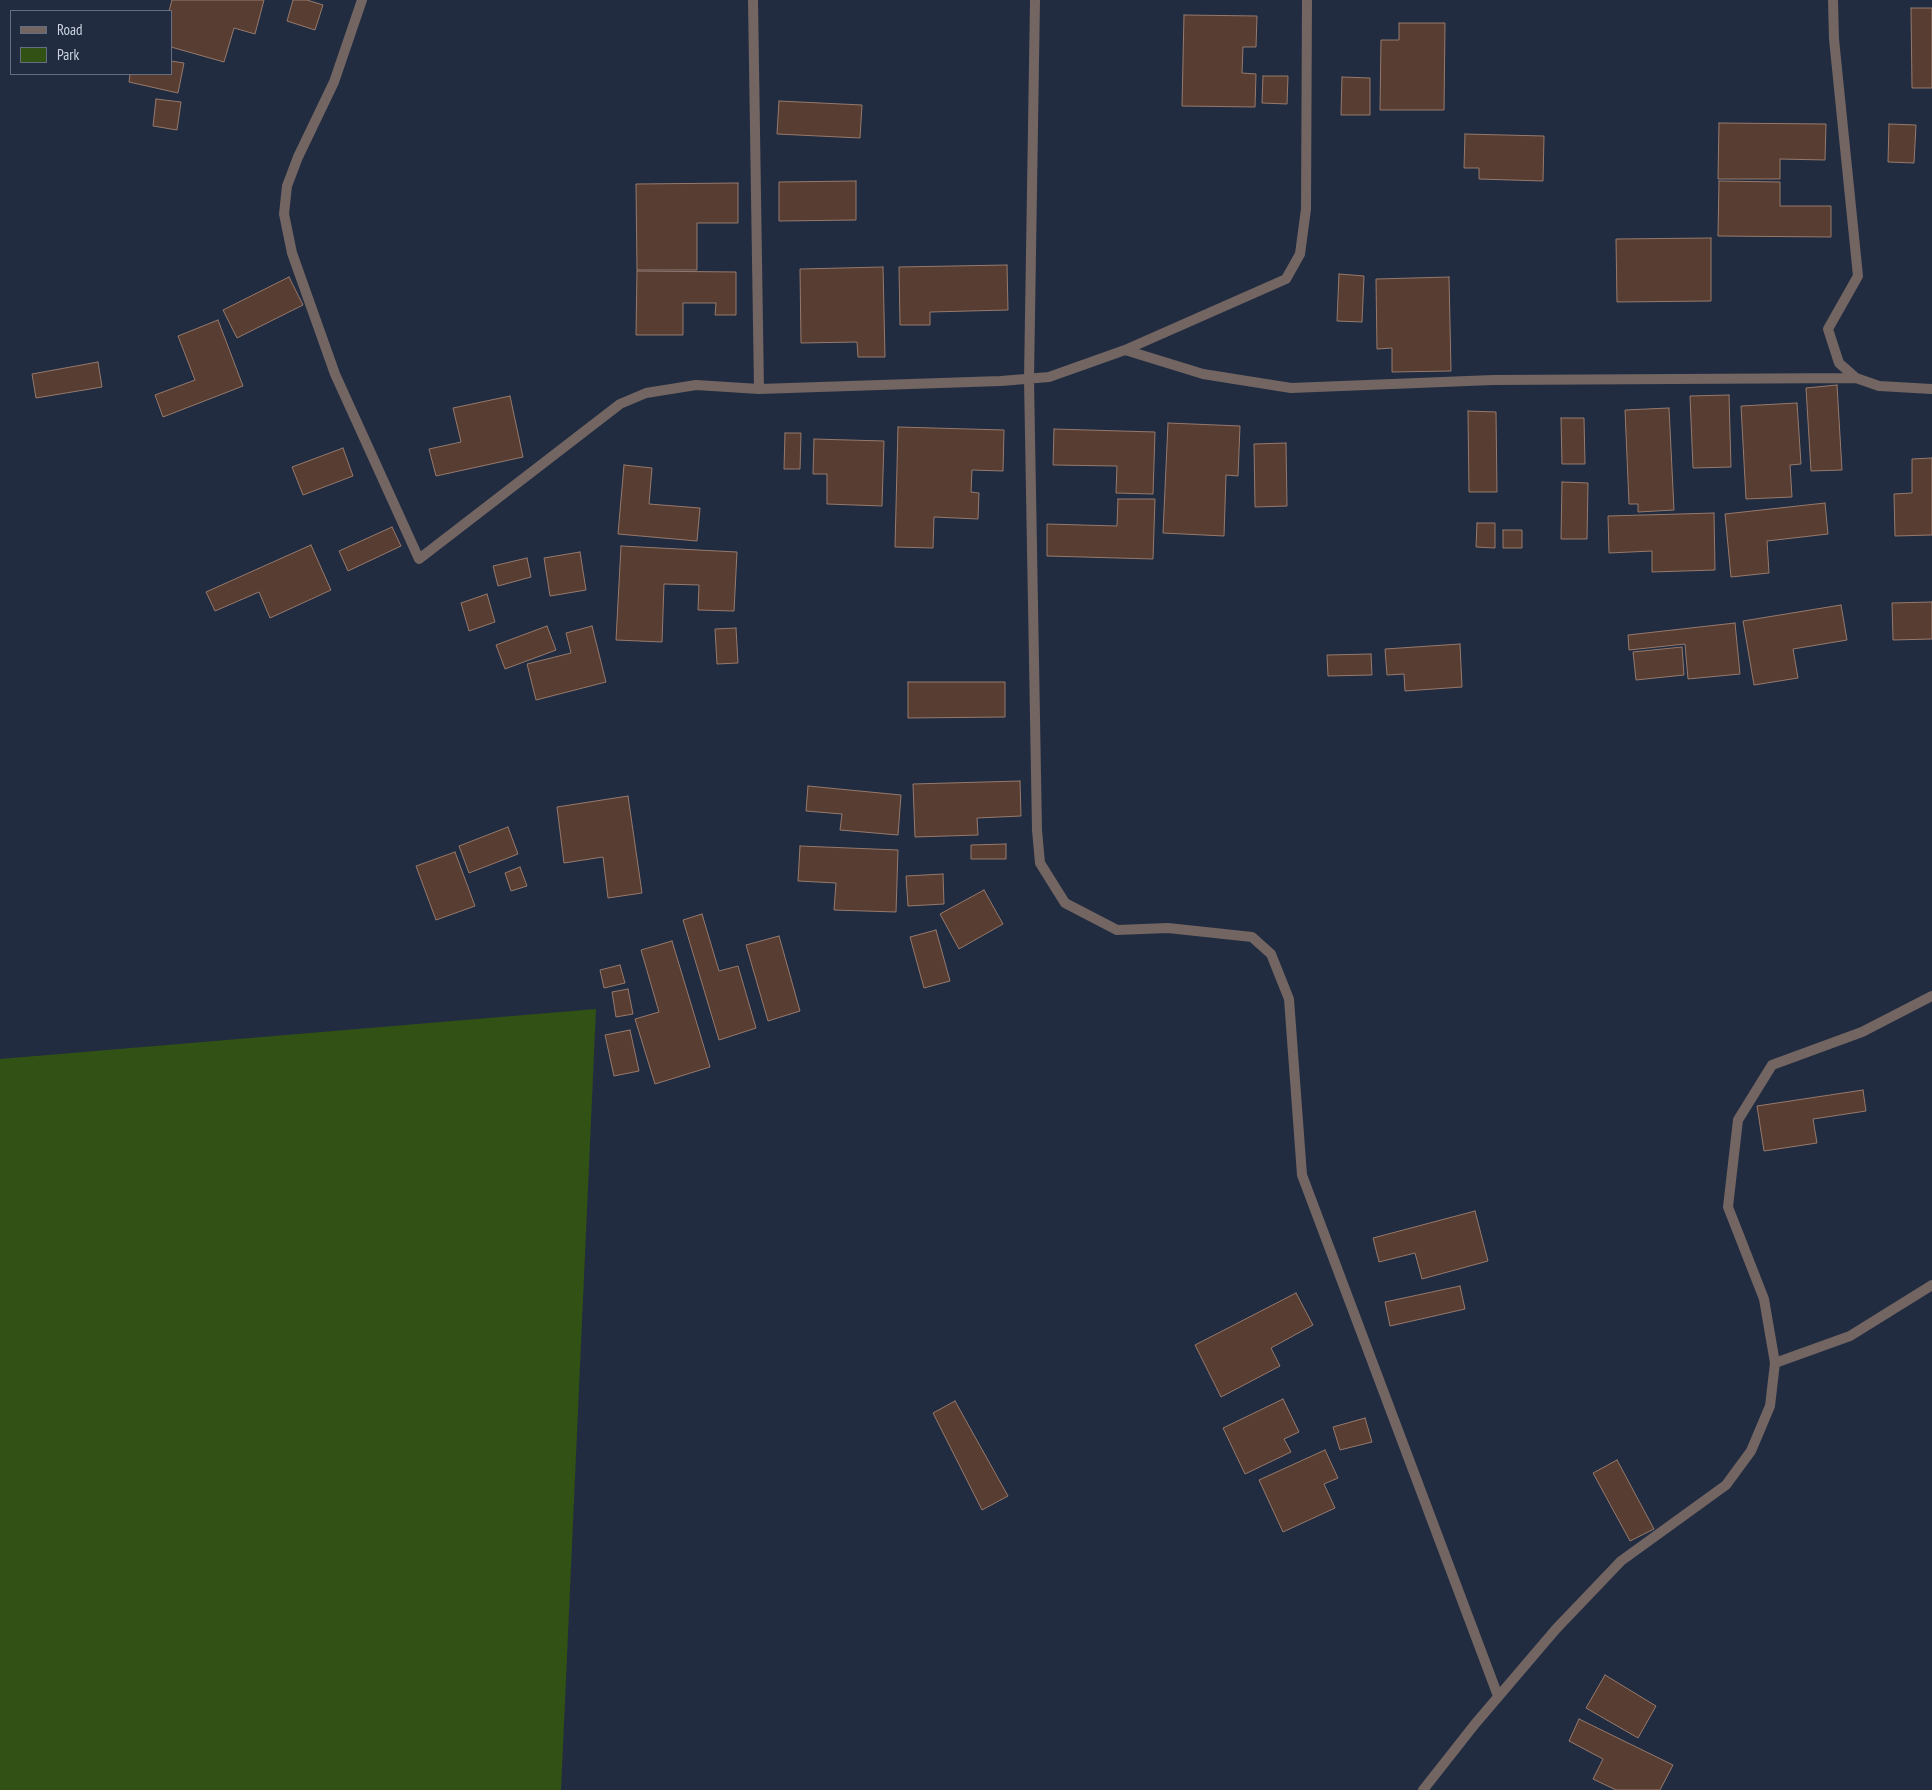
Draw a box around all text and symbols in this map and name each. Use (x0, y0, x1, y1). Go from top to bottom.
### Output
legend (10, 10, 172, 75)
text: Road (57, 20, 83, 39)
text: Park (57, 45, 79, 64)

